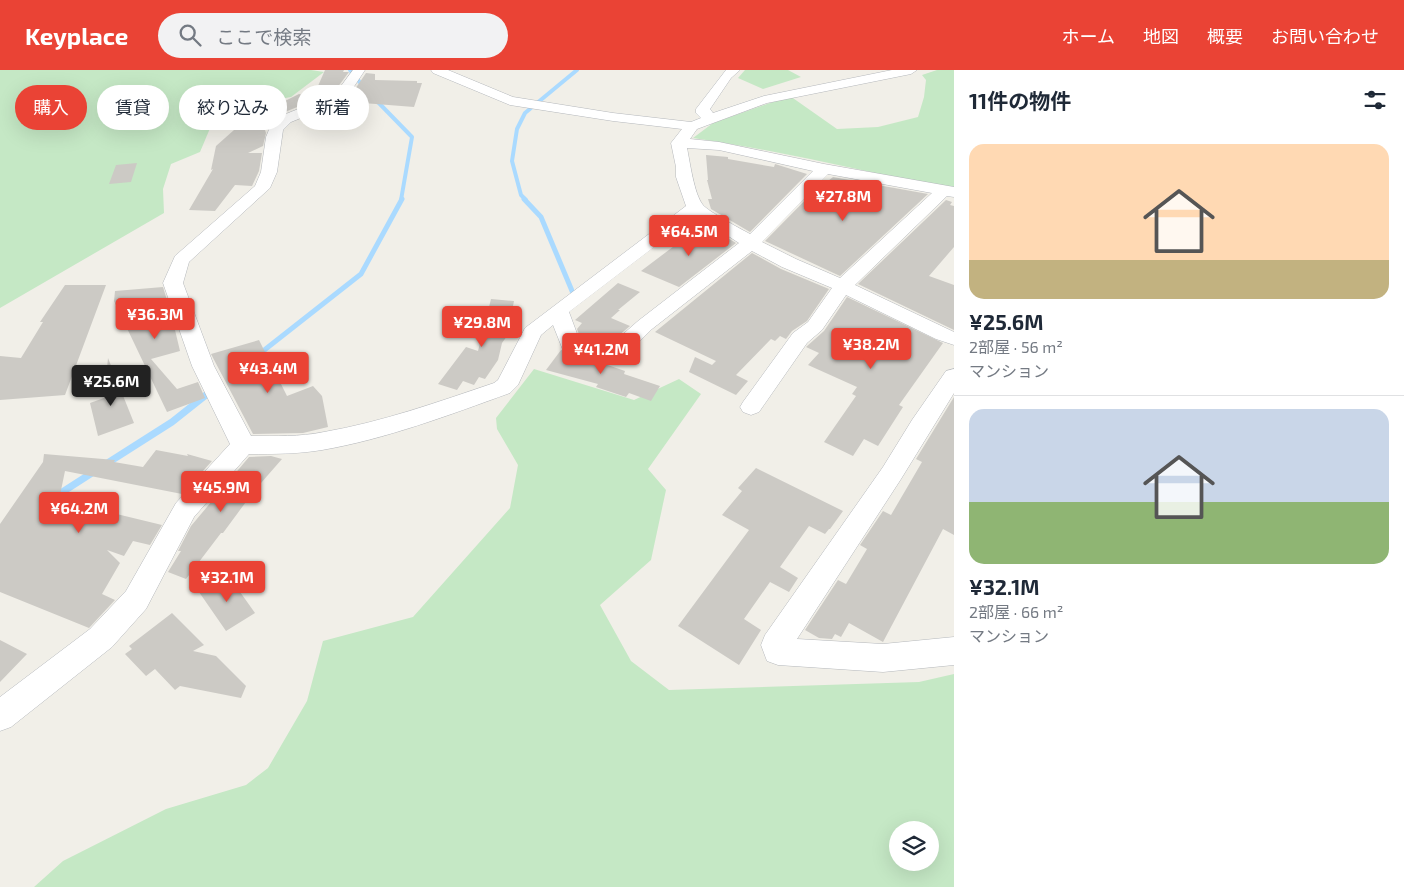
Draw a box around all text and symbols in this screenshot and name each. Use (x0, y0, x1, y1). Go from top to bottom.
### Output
search box (158, 13, 508, 58)
text: Keyplace (25, 21, 128, 50)
icon: search (176, 21, 204, 49)
text: ここで検索 (216, 25, 311, 48)
text: ホーム (1062, 25, 1115, 47)
text: 地図 (1143, 25, 1179, 47)
text: 概要 (1207, 25, 1243, 47)
text: お問い合わせ (1271, 25, 1379, 47)
chip: 購入 (15, 85, 87, 130)
chip: 賃貸 (97, 85, 169, 130)
chip: 絞り込み (179, 85, 287, 130)
chip: 新着 (297, 85, 369, 130)
icon: filters (1361, 86, 1389, 114)
text: 11件の物件 (969, 88, 1071, 113)
icon: home (1134, 176, 1224, 266)
pin: ¥27.8M (802, 180, 884, 222)
text: ¥27.8M (815, 186, 871, 205)
pin: ¥64.5M (648, 214, 730, 257)
text: ¥64.5M (660, 221, 718, 240)
pin: ¥36.3M (114, 298, 196, 340)
text: ¥36.3M (127, 304, 183, 323)
pin: ¥29.8M (441, 306, 523, 348)
text: ¥25.6M (969, 309, 1043, 334)
text: ¥29.8M (453, 312, 511, 331)
pin: ¥38.2M (830, 328, 912, 370)
pin: ¥41.2M (560, 332, 642, 375)
text: ¥38.2M (842, 334, 900, 353)
text: 2部屋 · 56 m² (969, 337, 1063, 356)
text: ¥41.2M (573, 339, 629, 358)
pin: ¥43.4M (227, 352, 309, 394)
text: ¥43.4M (239, 358, 297, 377)
text: マンション (969, 361, 1049, 380)
pin: ¥25.6M (70, 364, 152, 407)
text: ¥25.6M (83, 371, 139, 390)
icon: home (1134, 442, 1224, 532)
pin: ¥45.9M (180, 470, 262, 513)
text: ¥45.9M (192, 477, 250, 496)
pin: ¥64.2M (38, 492, 120, 534)
text: ¥64.2M (50, 498, 108, 517)
pin: ¥32.1M (186, 560, 268, 603)
text: ¥32.1M (200, 567, 254, 586)
text: ¥32.1M (969, 574, 1040, 599)
text: 2部屋 · 66 m² (969, 602, 1063, 621)
text: マンション (969, 626, 1049, 645)
map controls (889, 821, 939, 871)
button: layers (889, 821, 939, 871)

